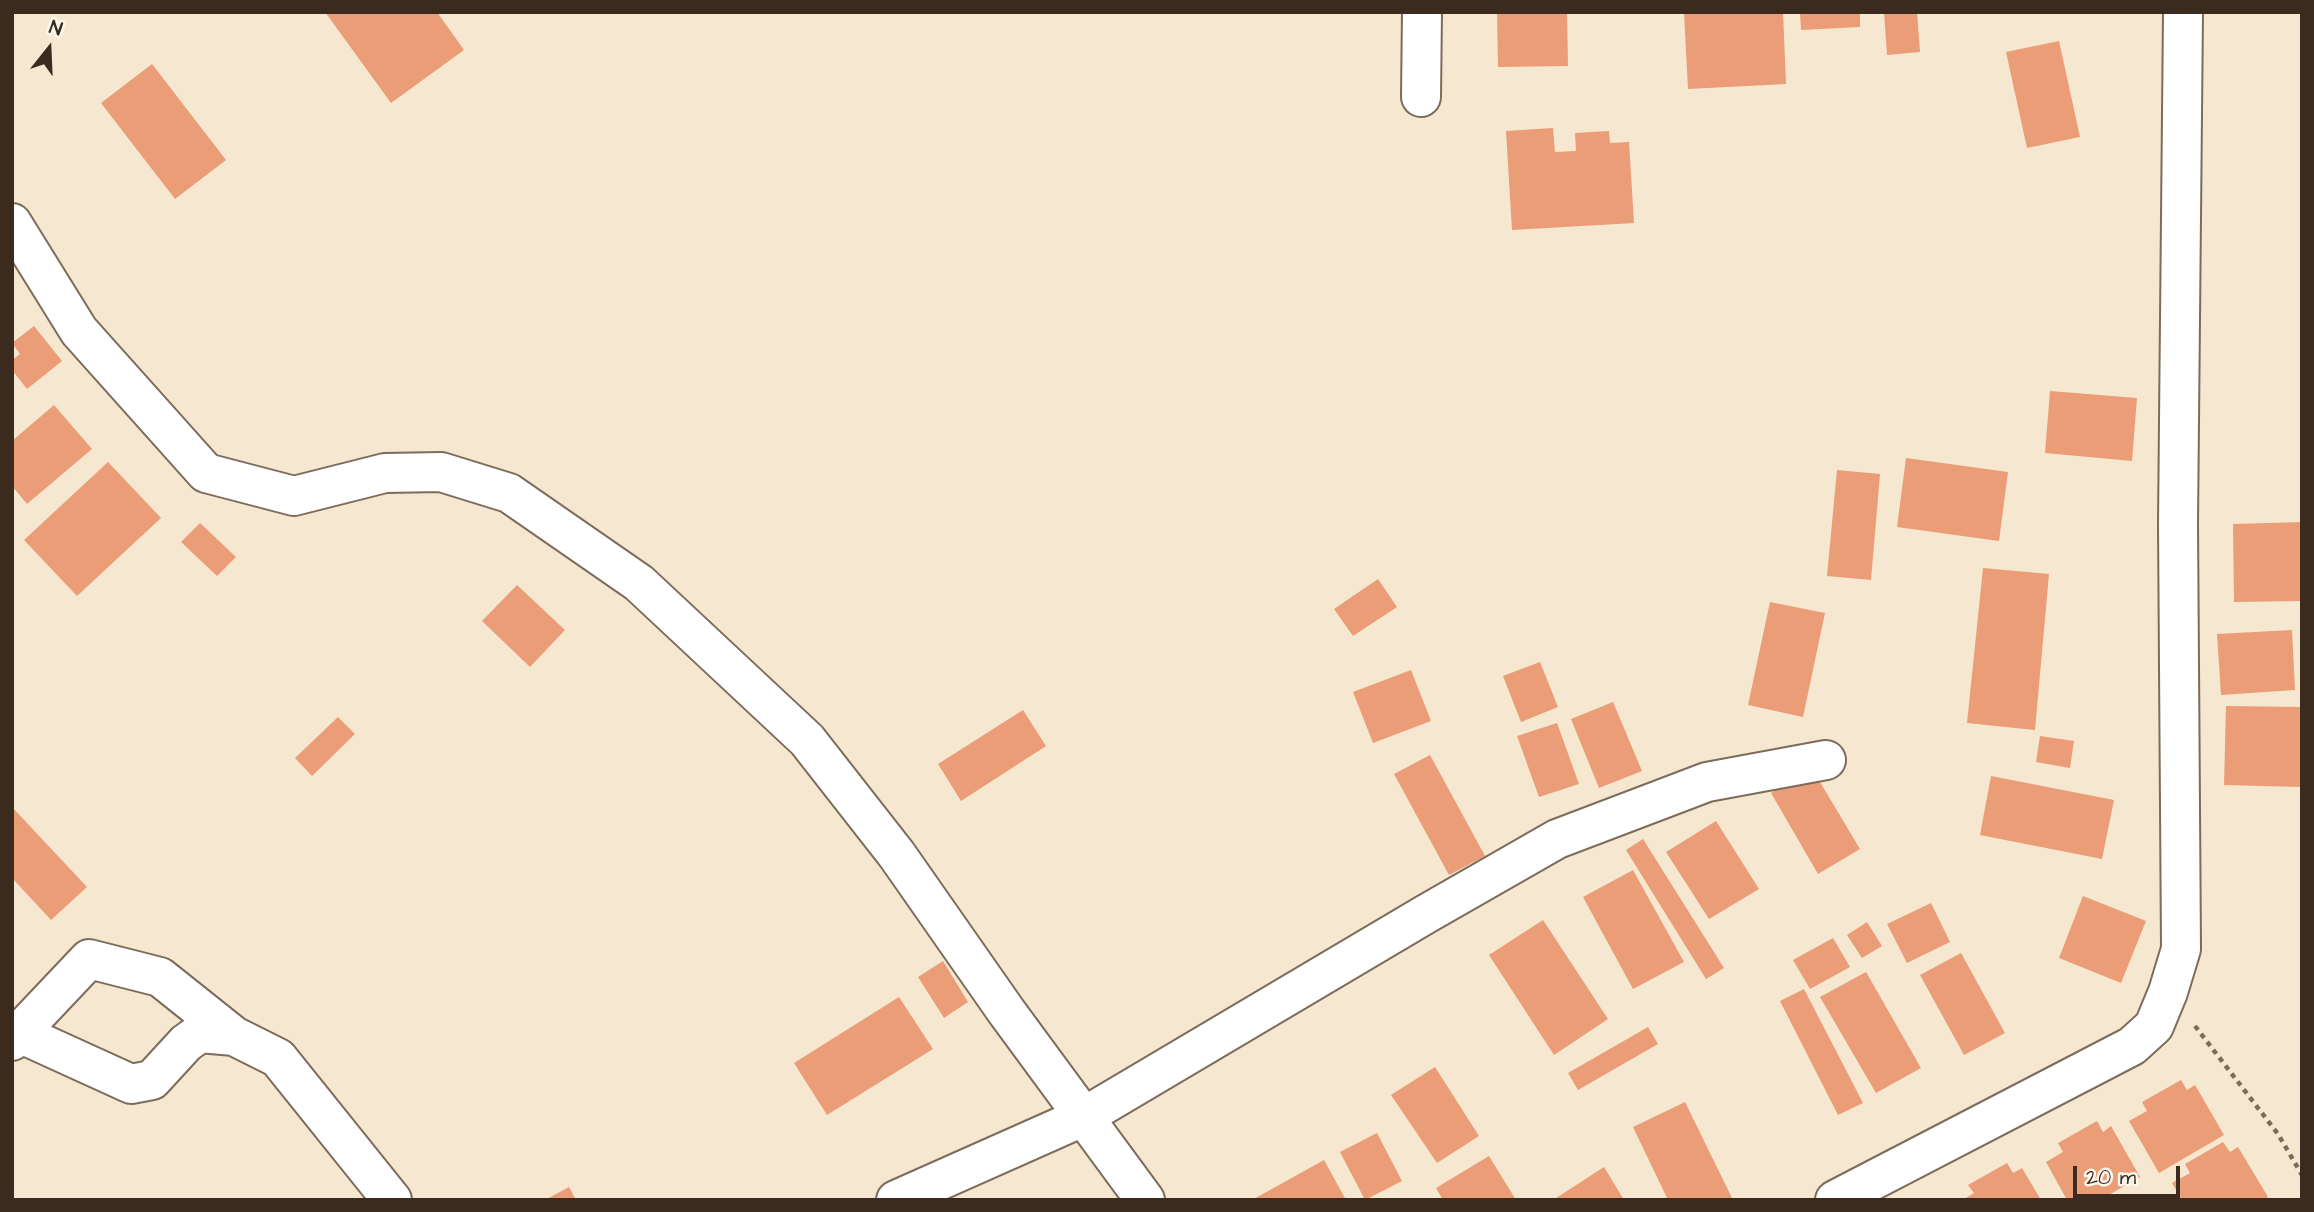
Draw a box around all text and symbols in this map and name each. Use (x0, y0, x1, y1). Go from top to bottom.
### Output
north arrow (14, 14, 84, 84)
text: N (46, 14, 65, 43)
scale bar (2076, 1152, 2183, 1196)
text: 20 m (2086, 1163, 2136, 1192)

